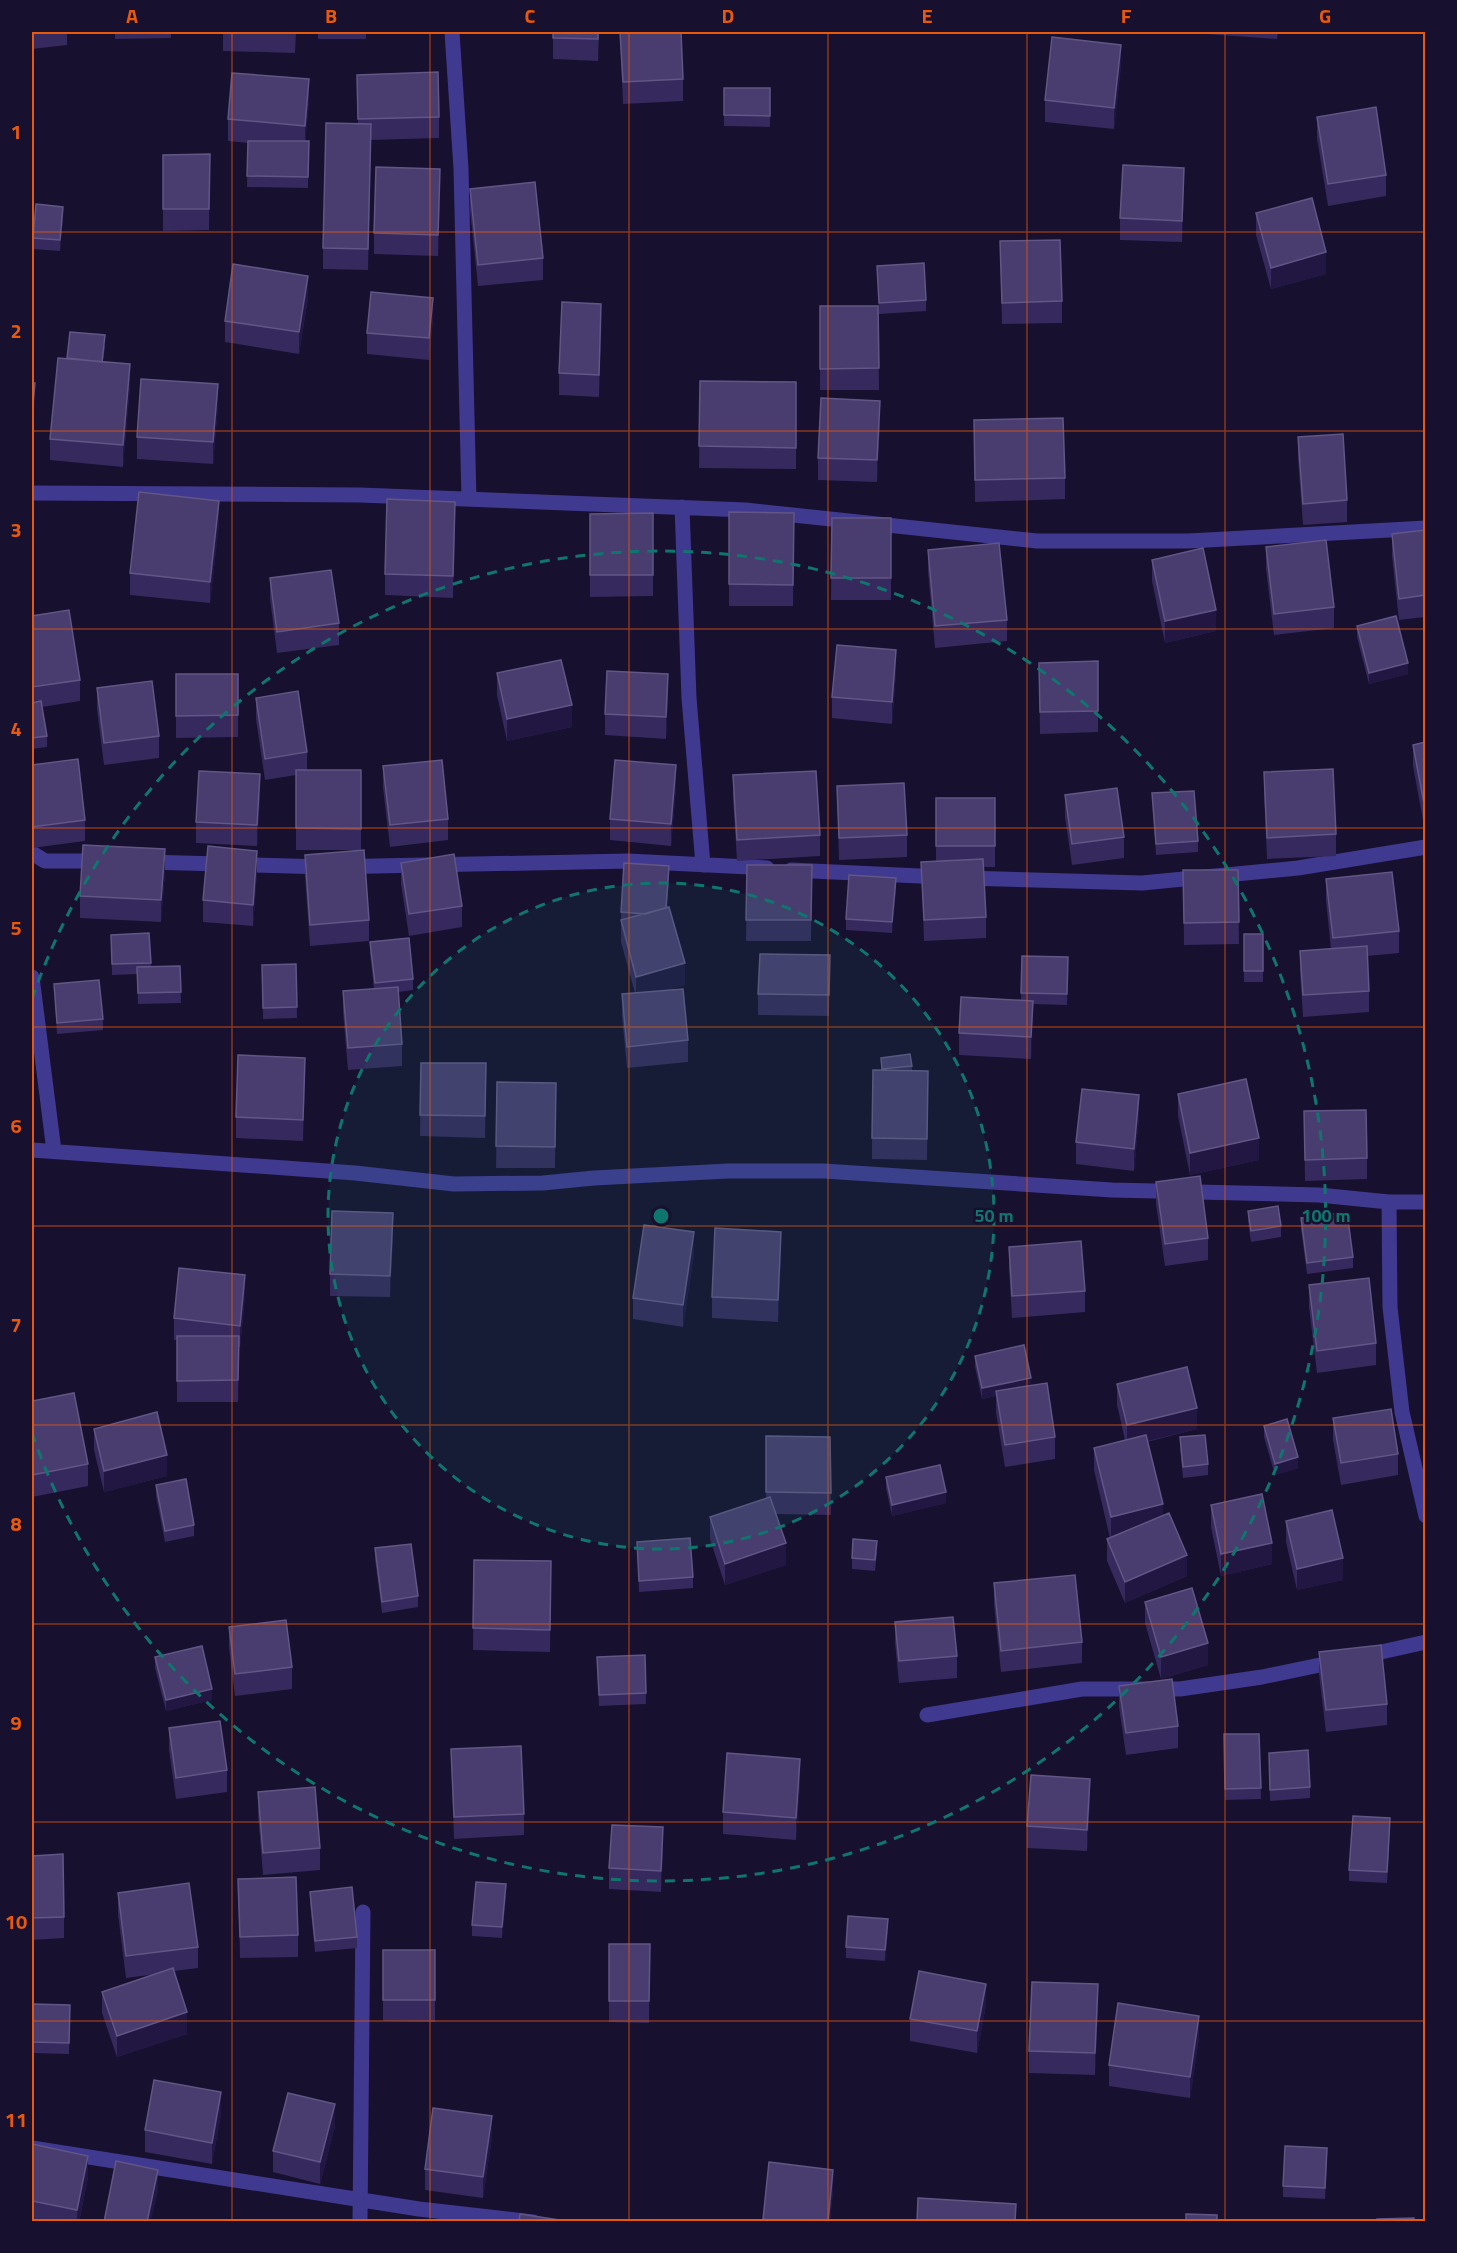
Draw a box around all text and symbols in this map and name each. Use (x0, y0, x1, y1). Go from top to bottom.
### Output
text: A (126, 0, 138, 31)
text: B (325, 0, 337, 31)
text: C (525, 0, 536, 31)
text: D (722, 0, 734, 31)
text: E (921, 0, 933, 31)
text: F (1121, 0, 1132, 31)
text: G (1319, 0, 1331, 31)
text: 1 (10, 116, 22, 147)
text: 2 (10, 315, 22, 346)
text: 3 (10, 514, 22, 545)
text: 4 (10, 713, 22, 744)
text: 5 (10, 912, 22, 943)
text: 6 (10, 1110, 22, 1141)
text: 50 m (974, 1202, 1014, 1229)
text: 100 m (1301, 1202, 1351, 1229)
centre of rings (651, 1206, 671, 1226)
text: 7 (10, 1309, 22, 1340)
text: 8 (10, 1508, 22, 1539)
text: 9 (10, 1707, 22, 1738)
text: 10 (5, 1906, 27, 1937)
text: 11 (5, 2104, 27, 2135)

